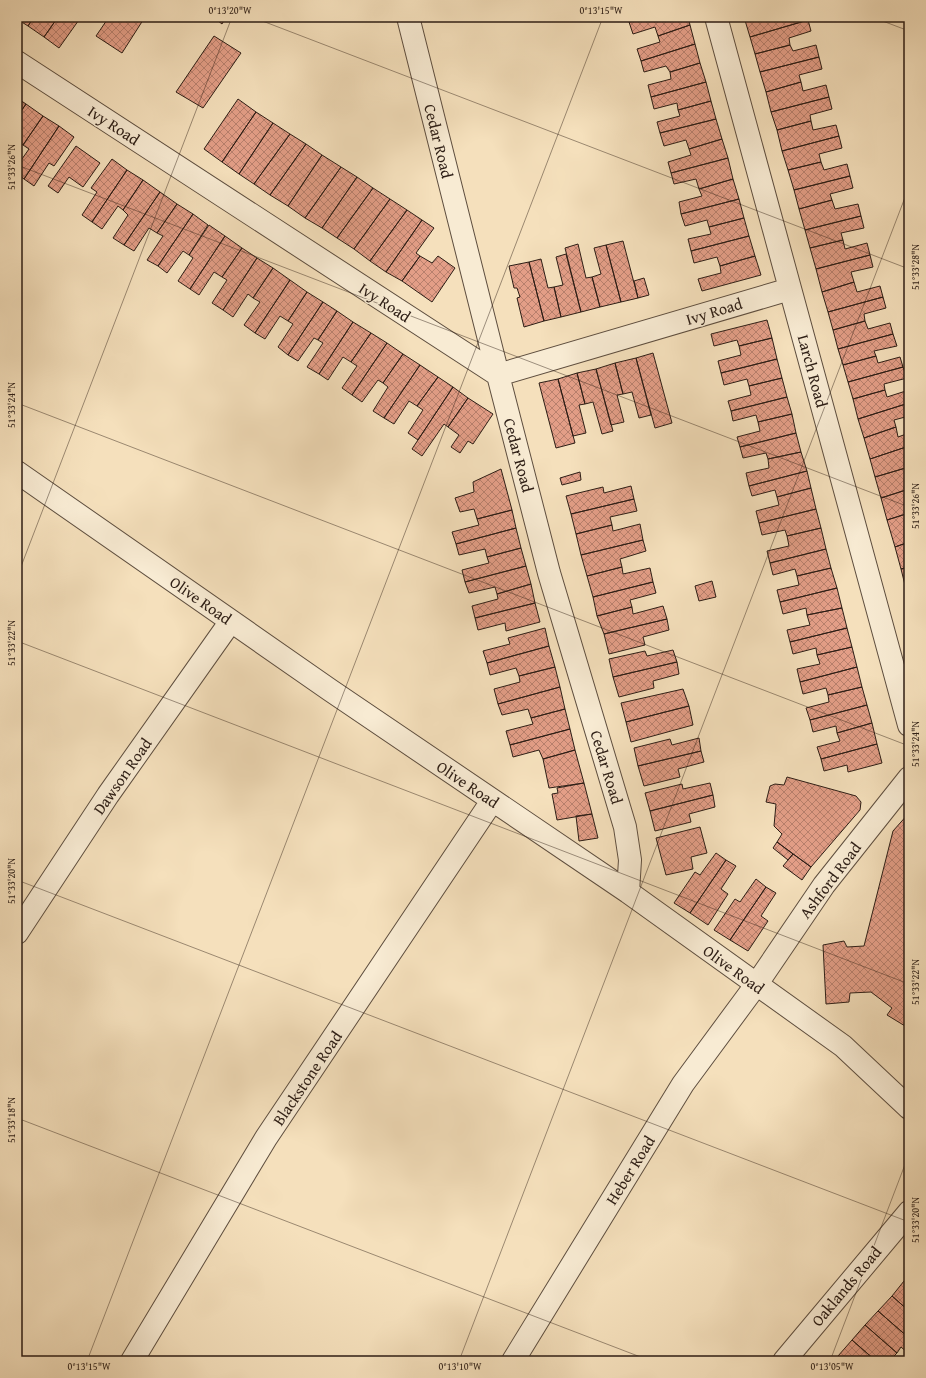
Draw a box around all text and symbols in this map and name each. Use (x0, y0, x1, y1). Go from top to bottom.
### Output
text: 0°13'20"W (208, 3, 252, 18)
text: 0°13'15"W (579, 3, 623, 18)
street label: Ivy Road (83, 99, 145, 151)
street label: Cedar Road (418, 101, 460, 181)
text: 51°33'26"N (4, 144, 19, 190)
text: 51°33'28"N (908, 244, 923, 290)
street label: Ivy Road (354, 276, 416, 328)
street label: Ivy Road (683, 291, 746, 331)
street label: Larch Road (792, 332, 834, 411)
text: 51°33'24"N (4, 382, 19, 428)
street label: Cedar Road (498, 415, 541, 495)
text: 51°33'26"N (908, 483, 923, 529)
street label: Olive Road (165, 570, 237, 630)
text: 51°33'22"N (4, 620, 19, 666)
text: 51°33'24"N (908, 721, 923, 767)
street label: Cedar Road (584, 727, 630, 807)
street label: Dawson Road (87, 732, 158, 819)
street label: Olive Road (432, 754, 504, 814)
street label: Ashford Road (793, 836, 867, 923)
text: 51°33'20"N (4, 858, 19, 904)
street label: Olive Road (698, 938, 770, 1000)
text: 51°33'22"N (908, 959, 923, 1005)
street label: Blackstone Road (266, 1025, 348, 1130)
text: 51°33'18"N (4, 1097, 19, 1143)
street label: Heber Road (599, 1130, 661, 1209)
text: 51°33'20"N (908, 1197, 923, 1243)
street label: Oaklands Road (805, 1240, 887, 1331)
text: 0°13'15"W (67, 1359, 111, 1374)
text: 0°13'10"W (438, 1359, 482, 1374)
text: 0°13'05"W (810, 1359, 854, 1374)

